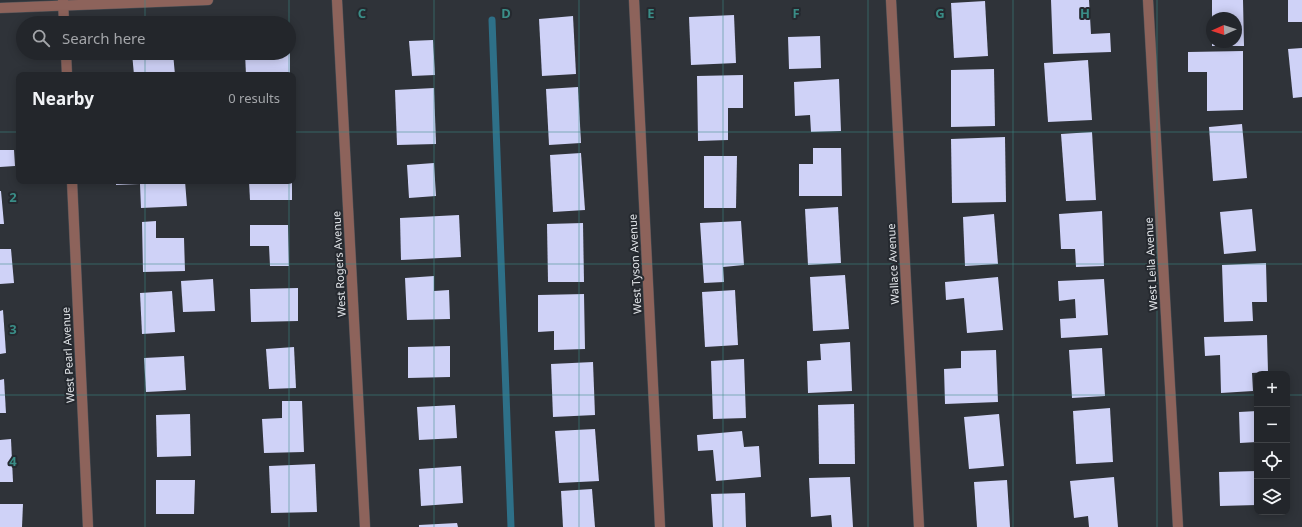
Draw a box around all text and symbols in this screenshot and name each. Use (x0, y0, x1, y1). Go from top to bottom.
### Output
text: C (358, 4, 366, 22)
text: D (501, 4, 511, 22)
text: E (647, 4, 655, 22)
text: F (792, 4, 800, 22)
text: G (935, 4, 945, 22)
text: H (1080, 4, 1090, 22)
north arrow (1206, 12, 1242, 48)
search box (16, 16, 296, 60)
icon: search (30, 27, 52, 49)
text: Search here (62, 28, 145, 48)
text: Nearby (32, 87, 94, 110)
text: 0 results (228, 89, 280, 107)
text: 2 (9, 188, 17, 206)
street label: West Rogers Avenue (328, 211, 349, 317)
street label: West Tyson Avenue (624, 214, 645, 314)
street label: West Leila Avenue (1141, 217, 1160, 311)
street label: Wallace Avenue (883, 223, 902, 305)
street label: West Pearl Avenue (57, 307, 78, 403)
text: 3 (9, 320, 17, 338)
map controls (1254, 371, 1290, 515)
button: + (1254, 371, 1290, 407)
button: − (1254, 407, 1290, 443)
button: locate (1254, 443, 1290, 479)
text: 4 (9, 452, 17, 470)
button: layers (1254, 479, 1290, 515)

